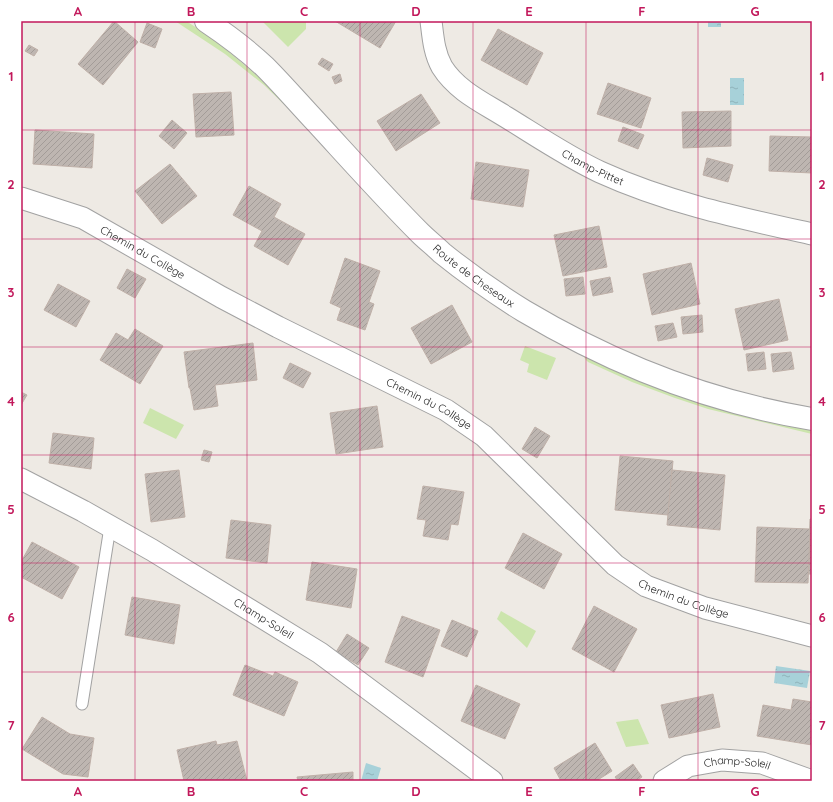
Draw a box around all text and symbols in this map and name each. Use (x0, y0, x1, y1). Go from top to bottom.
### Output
text: A (74, 3, 83, 19)
text: B (187, 3, 195, 19)
text: C (300, 3, 308, 19)
text: D (411, 3, 421, 19)
text: E (525, 3, 533, 19)
text: F (638, 3, 646, 19)
text: G (750, 3, 760, 19)
text: 1 (8, 68, 14, 84)
text: 1 (819, 68, 825, 84)
street label: Champ-Pittet (559, 146, 626, 188)
text: 2 (7, 176, 15, 192)
text: 2 (818, 176, 826, 192)
street label: Chemin du Collège (98, 222, 188, 282)
street label: Route de Cheseaux (430, 241, 517, 310)
text: 3 (8, 284, 15, 300)
text: 3 (819, 284, 826, 300)
street label: Chemin du Collège (384, 375, 475, 433)
text: 4 (7, 393, 15, 409)
text: 4 (818, 393, 826, 409)
text: 5 (7, 501, 15, 517)
text: 5 (818, 501, 826, 517)
street label: Chemin du Collège (635, 576, 730, 621)
street label: Champ-Soleil (231, 595, 296, 642)
text: 6 (7, 609, 15, 625)
text: 6 (818, 609, 826, 625)
text: 7 (7, 717, 15, 733)
text: 7 (818, 717, 826, 733)
street label: Champ-Soleil (702, 753, 773, 773)
text: A (74, 783, 83, 799)
text: B (187, 783, 195, 799)
text: C (300, 783, 308, 799)
text: D (411, 783, 421, 799)
text: E (525, 783, 533, 799)
text: F (638, 783, 646, 799)
text: G (750, 783, 760, 799)

